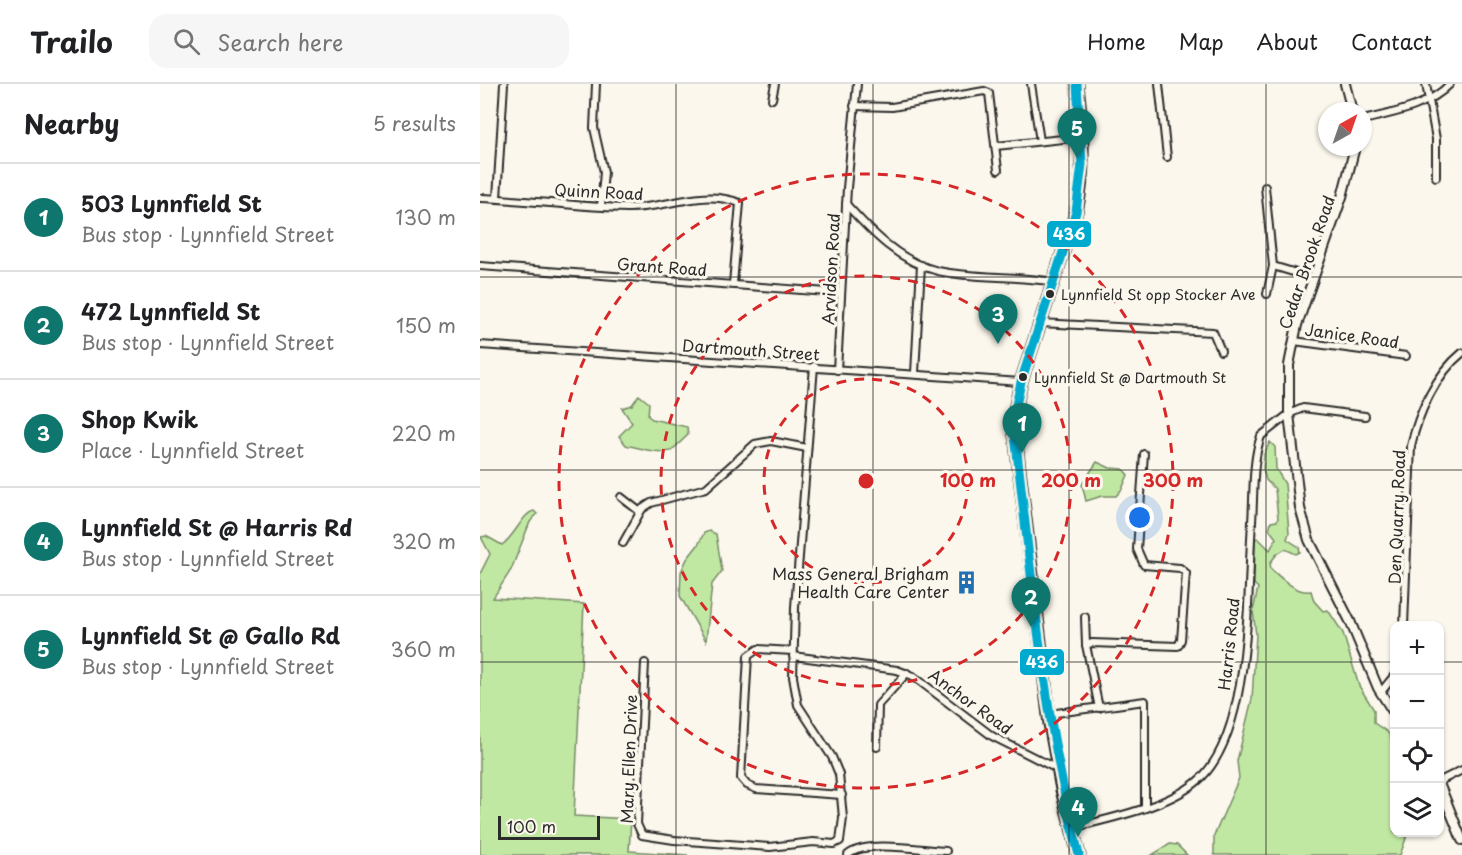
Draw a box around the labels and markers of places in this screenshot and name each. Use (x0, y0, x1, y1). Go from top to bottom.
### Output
pin: 5 (1058, 109, 1096, 158)
place label: Lynnfield St opp Stocker Ave (1061, 284, 1255, 305)
marker: Lynnfield St opp Stocker Ave (1044, 288, 1056, 300)
pin: 3 (978, 294, 1018, 344)
place label: Lynnfield St @ Dartmouth St (1034, 367, 1226, 388)
marker: Lynnfield St @ Dartmouth St (1017, 371, 1029, 383)
pin: 1 (1002, 404, 1042, 453)
centre of rings (856, 471, 876, 491)
place label: Mass General Brigham Health Care Center (772, 561, 950, 603)
building icon: Mass General Brigham Health Care Center (954, 569, 980, 595)
pin: 2 (1012, 578, 1050, 627)
pin: 4 (1058, 788, 1098, 837)

